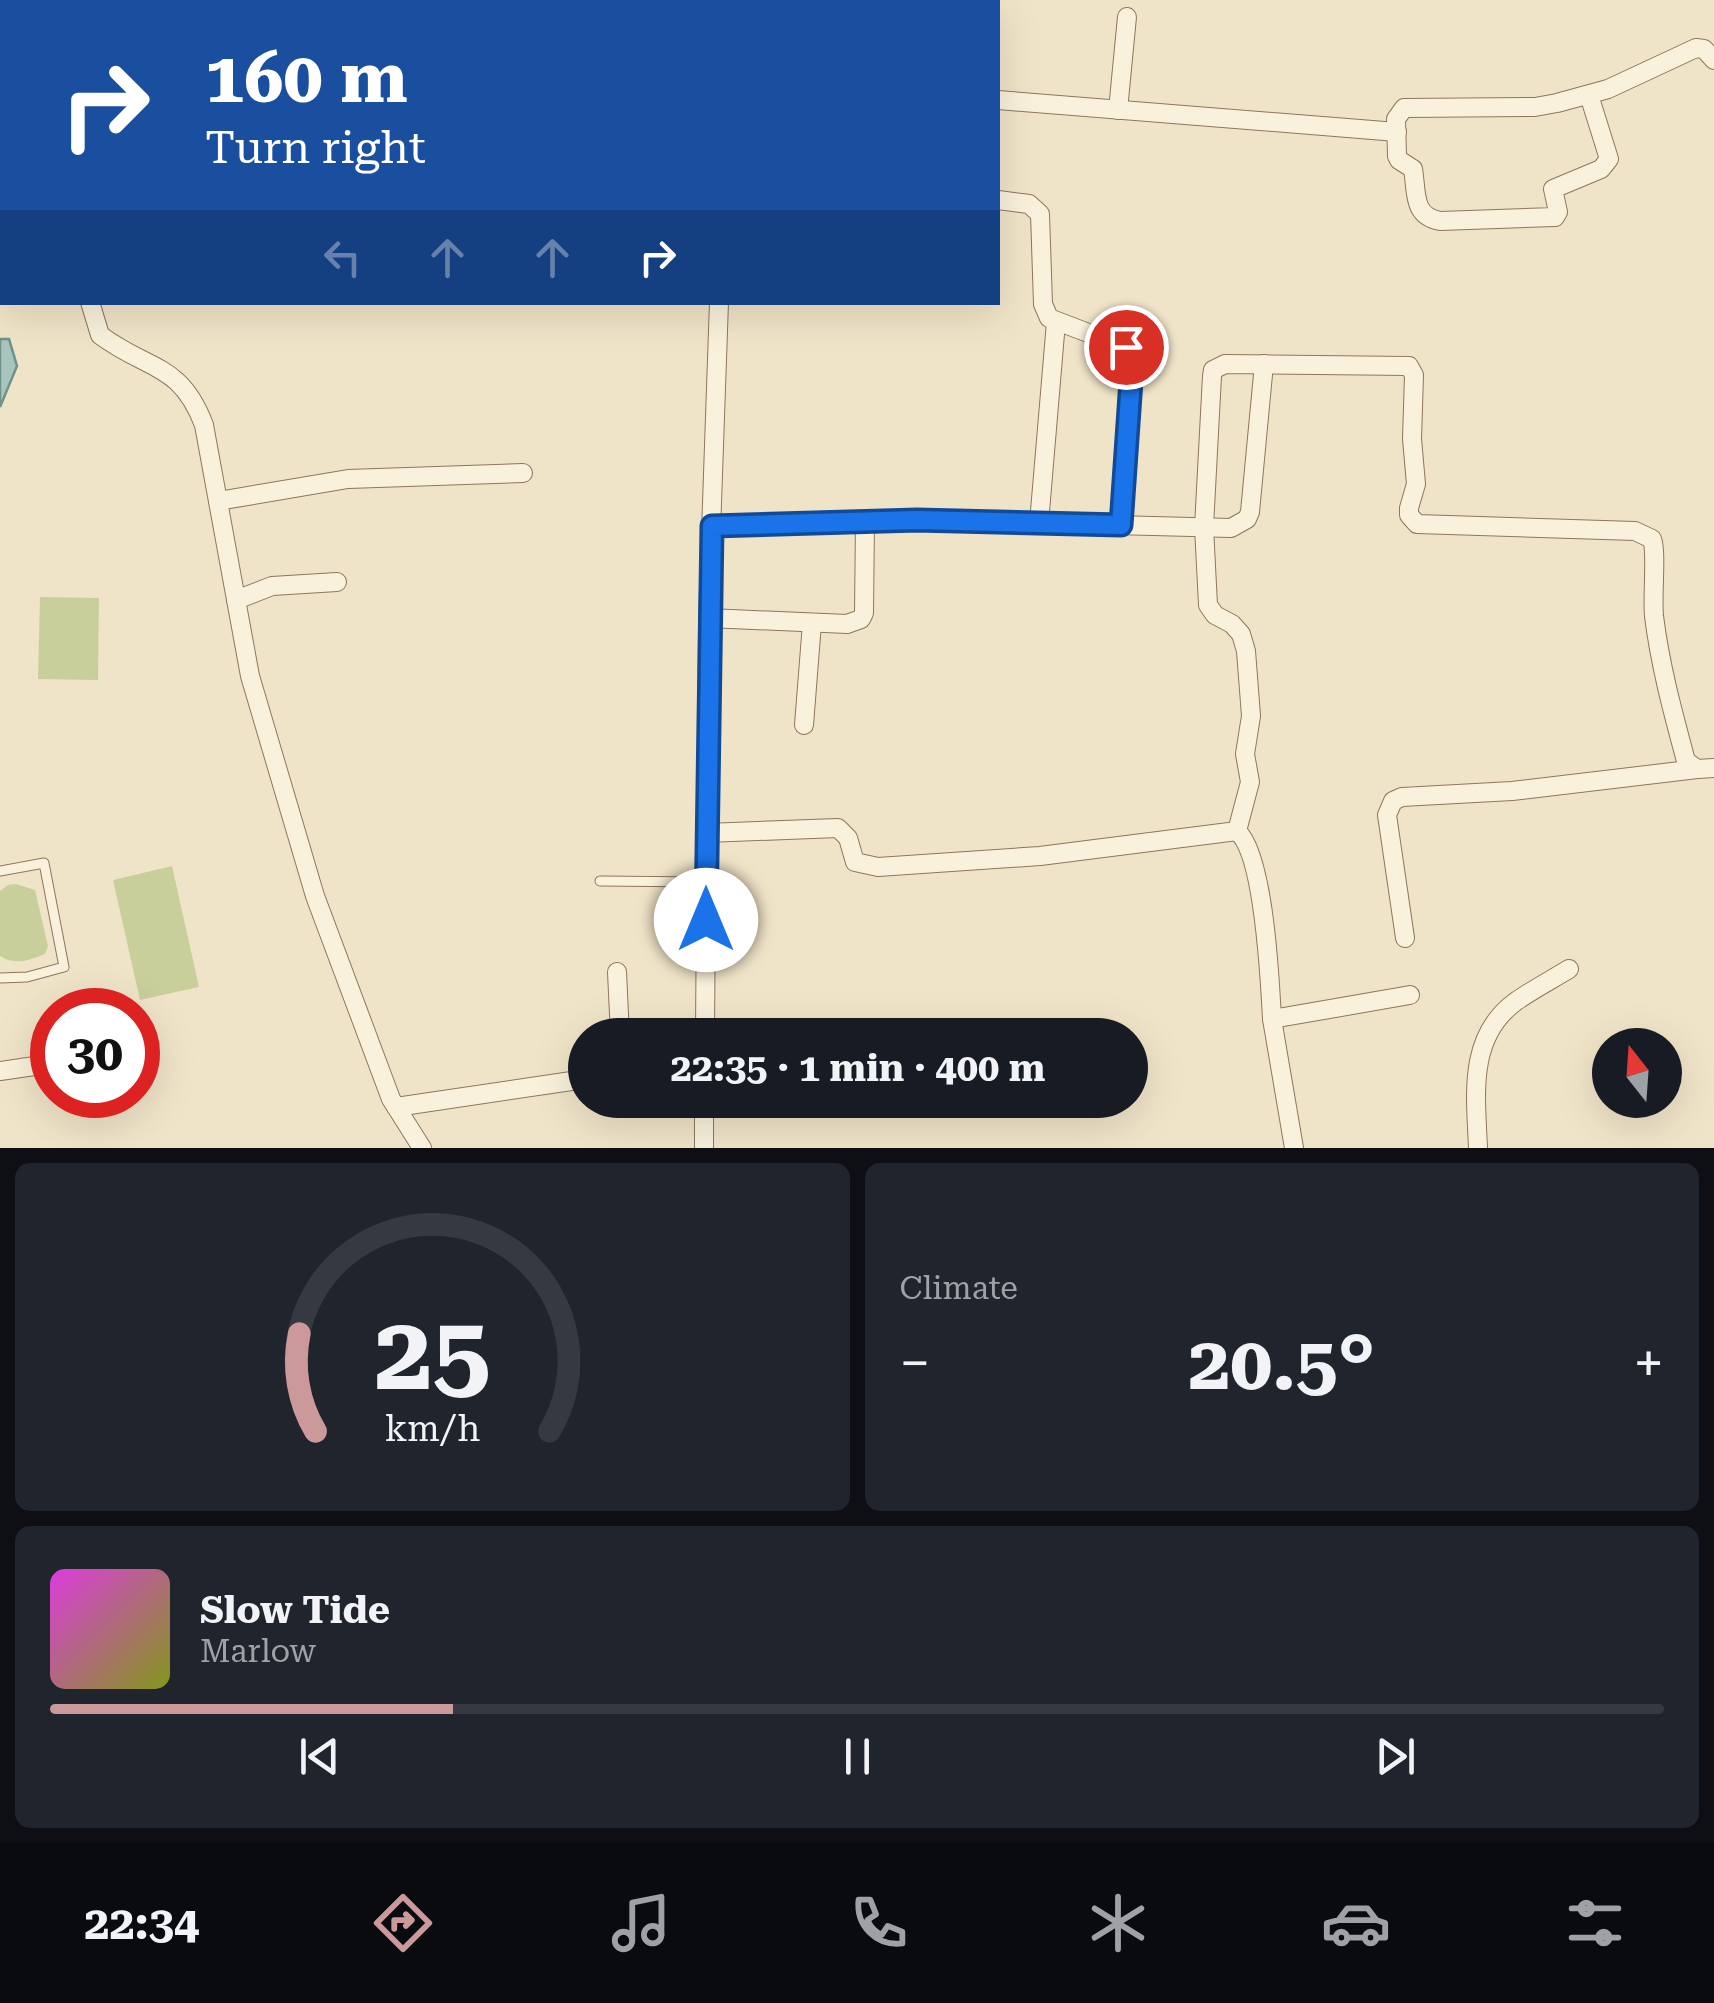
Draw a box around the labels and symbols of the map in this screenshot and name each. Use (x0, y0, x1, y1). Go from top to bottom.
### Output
pin (1084, 305, 1169, 390)
position arrow (654, 868, 758, 972)
speed limit sign: 30 (30, 988, 160, 1118)
north arrow (1592, 1028, 1682, 1118)

